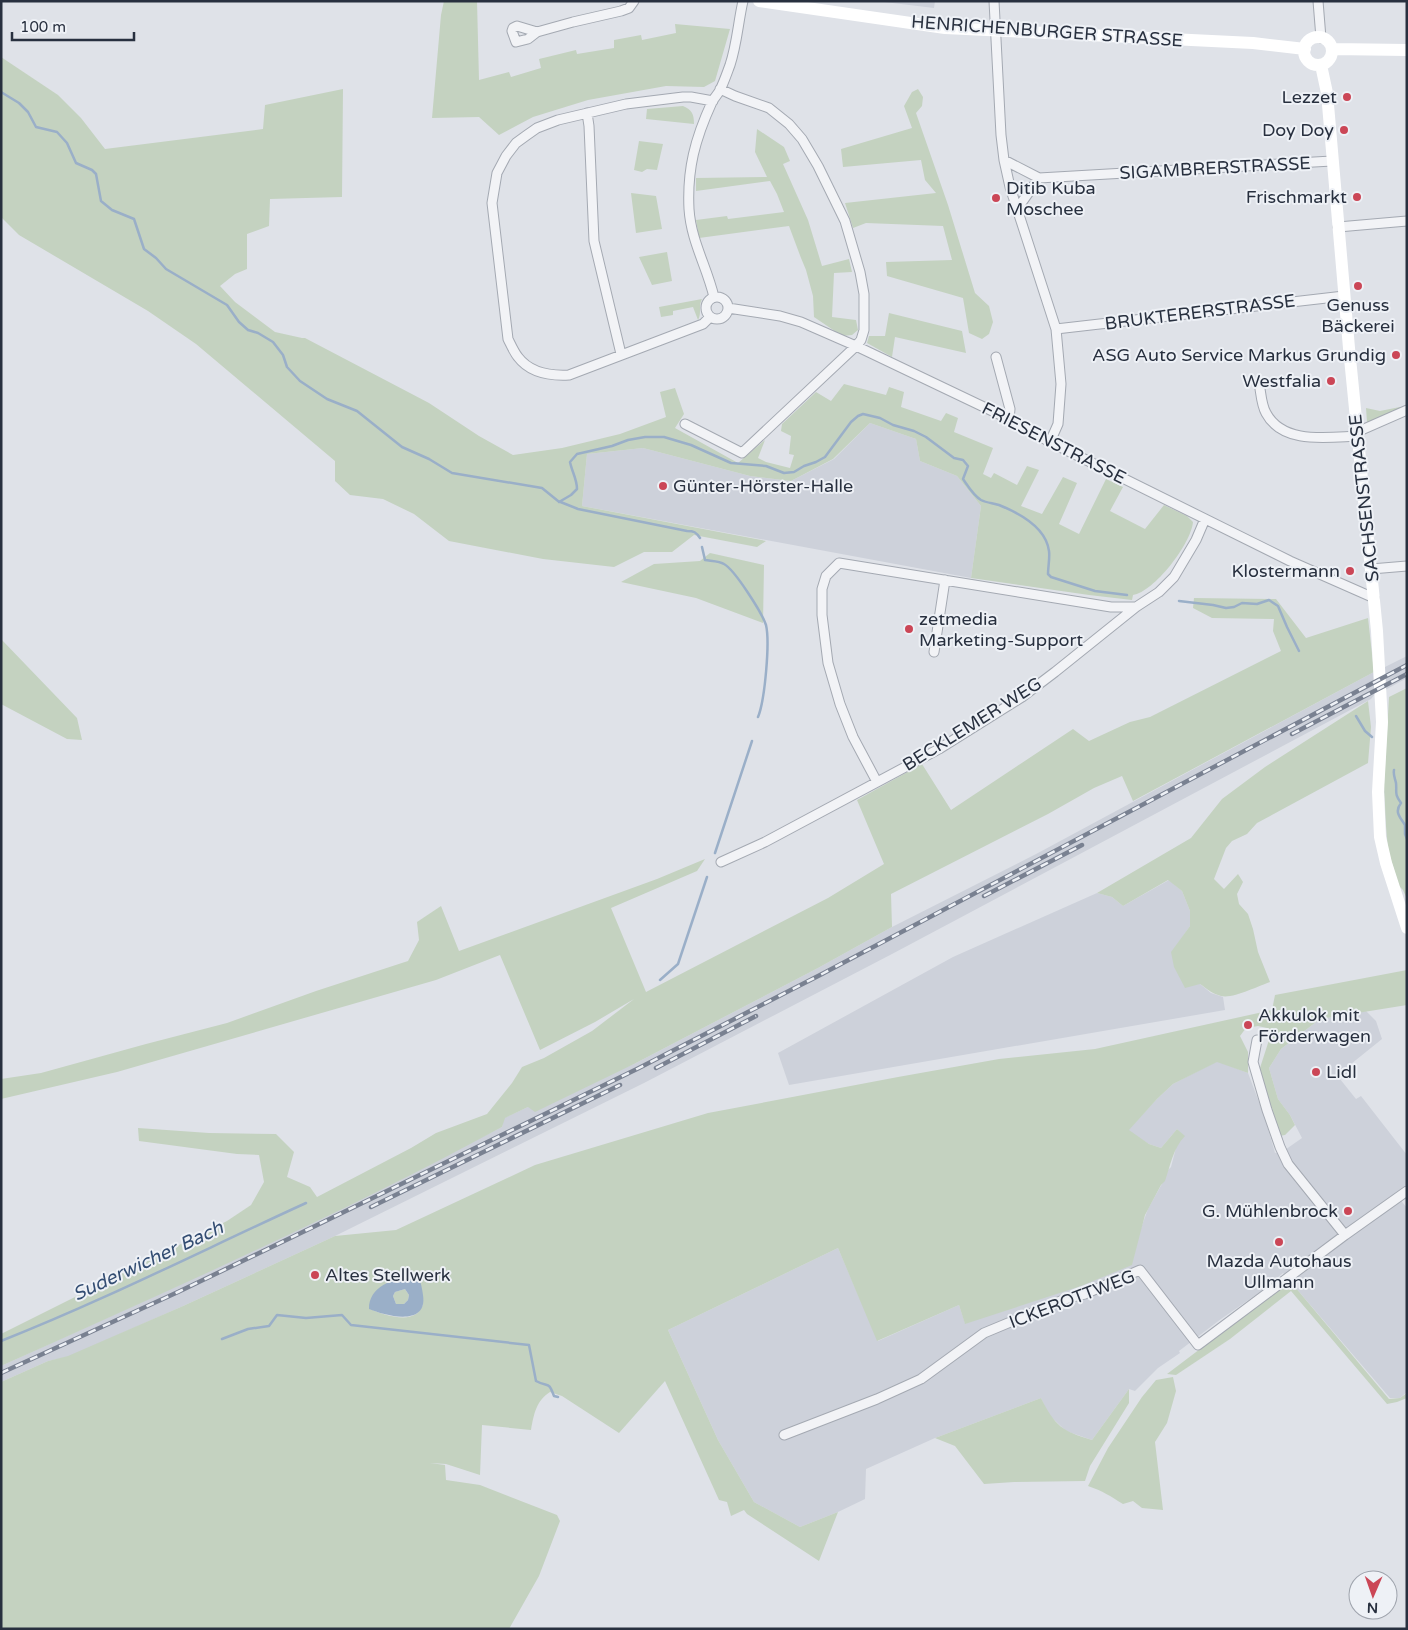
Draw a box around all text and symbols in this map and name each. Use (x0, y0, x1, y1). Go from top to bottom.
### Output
scale bar (12, 10, 135, 42)
street label: HENRICHENBURGER STRASSE (910, 11, 1184, 51)
text: 100 m (20, 18, 66, 36)
place label: Lezzet (1281, 86, 1337, 108)
marker: Lezzet (1341, 91, 1353, 103)
place label: Doy Doy (1262, 119, 1334, 141)
marker: Doy Doy (1338, 124, 1350, 136)
street label: SIGAMBRERSTRASSE (1119, 152, 1311, 184)
place label: Ditib Kuba Moschee (1006, 177, 1096, 220)
place label: Frischmarkt (1246, 186, 1347, 208)
marker: Frischmarkt (1351, 191, 1363, 203)
marker: Ditib Kuba Moschee (990, 192, 1002, 204)
marker: Genuss Bäckerei (1352, 280, 1364, 292)
street label: BRUKTERERSTRASSE (1103, 289, 1297, 335)
place label: Genuss Bäckerei (1321, 294, 1395, 337)
place label: ASG Auto Service Markus Grundig (1092, 344, 1386, 366)
marker: ASG Auto Service Markus Grundig (1390, 349, 1402, 361)
place label: Westfalia (1242, 370, 1321, 392)
marker: Westfalia (1325, 375, 1337, 387)
street label: FRIESENSTRASSE (978, 397, 1130, 489)
street label: SACHSENSTRASSE (1344, 413, 1384, 583)
place label: Günter-Hörster-Halle (673, 475, 853, 497)
marker: Günter-Hörster-Halle (657, 480, 669, 492)
place label: Klostermann (1232, 560, 1340, 582)
marker: Klostermann (1344, 565, 1356, 577)
place label: zetmedia Marketing-Support (919, 608, 1083, 651)
marker: zetmedia Marketing-Support (903, 623, 915, 635)
street label: BECKLEMER WEG (898, 672, 1046, 776)
place label: Akkulok mit Förderwagen (1258, 1004, 1371, 1047)
marker: Akkulok mit Förderwagen (1242, 1019, 1254, 1031)
place label: Lidl (1326, 1061, 1357, 1083)
marker: Lidl (1310, 1066, 1322, 1078)
place label: G. Mühlenbrock (1202, 1200, 1338, 1222)
marker: G. Mühlenbrock (1342, 1205, 1354, 1217)
water label: Suderwicher Bach (69, 1216, 227, 1305)
marker: Mazda Autohaus Ullmann (1273, 1236, 1285, 1248)
place label: Mazda Autohaus Ullmann (1206, 1250, 1352, 1293)
place label: Altes Stellwerk (325, 1264, 451, 1286)
street label: ICKEROTTWEG (1006, 1265, 1138, 1333)
marker: Altes Stellwerk (309, 1269, 321, 1281)
north arrow (1348, 1570, 1398, 1620)
text: N (1367, 1599, 1378, 1616)

